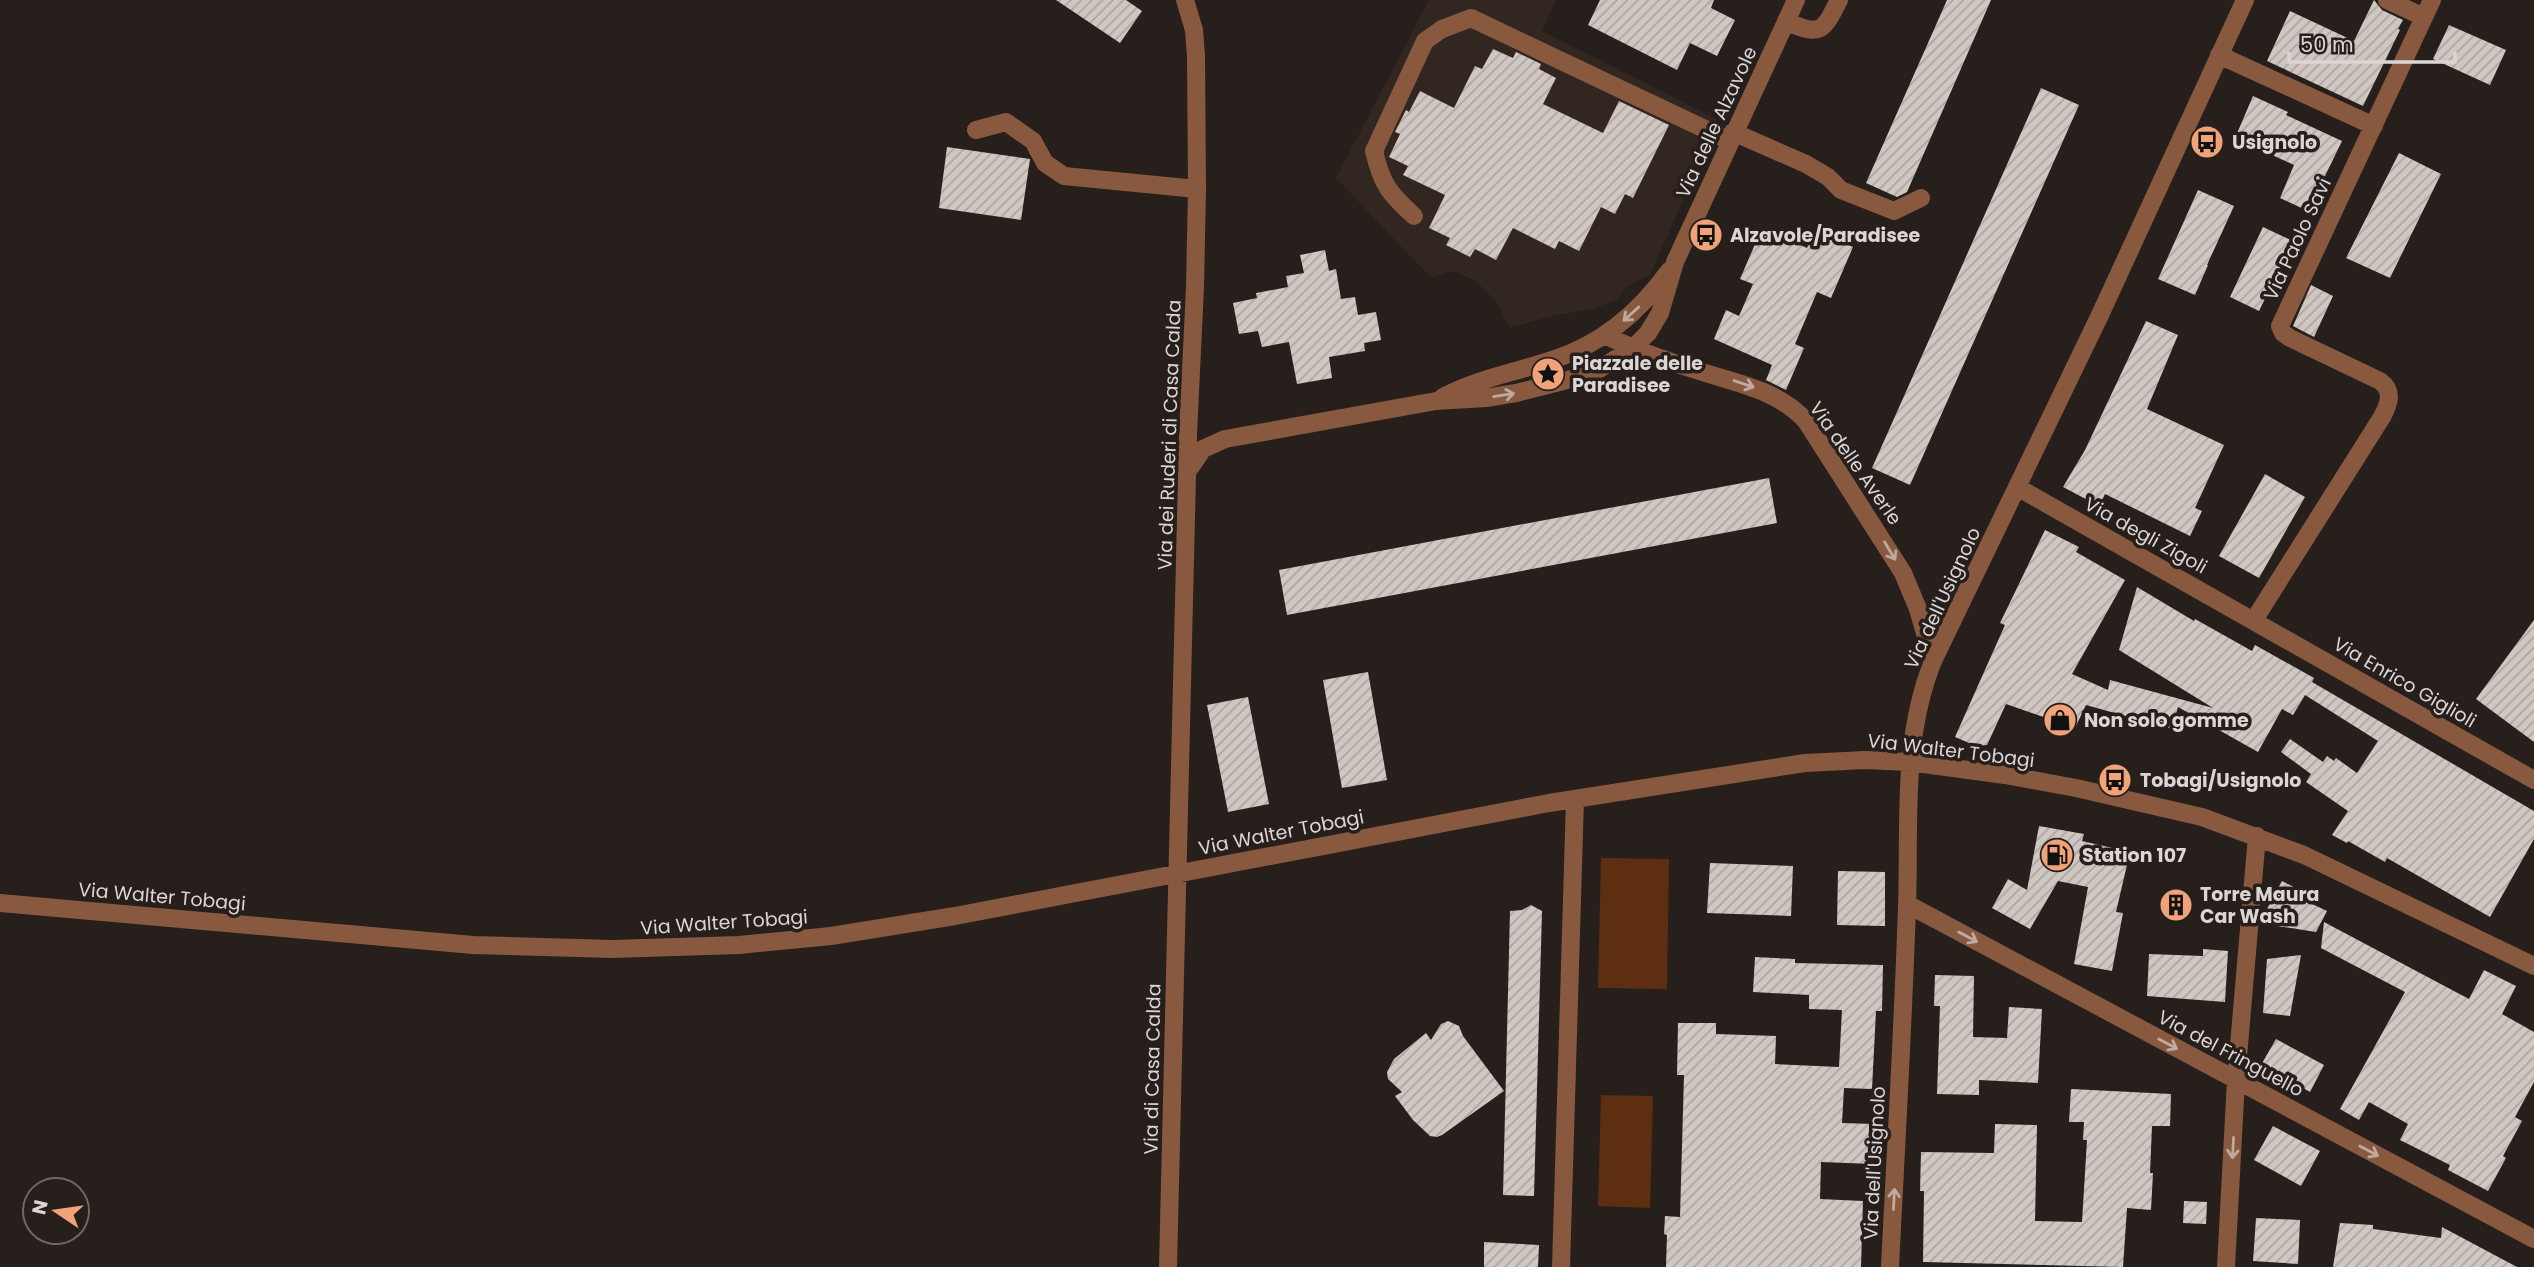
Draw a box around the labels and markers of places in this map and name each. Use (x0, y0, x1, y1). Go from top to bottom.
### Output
bus stop icon: Usignolo (2188, 123, 2226, 161)
place label: Usignolo (2232, 129, 2317, 156)
bus stop icon: Alzavole/Paradisee (1687, 216, 1725, 254)
place label: Alzavole/Paradisee (1730, 222, 1920, 249)
place label: Piazzale delle Paradisee (1572, 350, 1703, 399)
place icon: Piazzale delle Paradisee (1529, 355, 1567, 393)
shop icon: Non solo gomme (2041, 701, 2079, 739)
place label: Non solo gomme (2084, 707, 2249, 734)
bus stop icon: Tobagi/Usignolo (2096, 761, 2134, 799)
place label: Tobagi/Usignolo (2140, 767, 2301, 794)
fuel station icon: Station 107 (2038, 836, 2076, 874)
place label: Station 107 (2082, 842, 2186, 869)
place label: Torre Maura Car Wash (2200, 881, 2320, 930)
building icon: Torre Maura Car Wash (2157, 886, 2195, 924)

